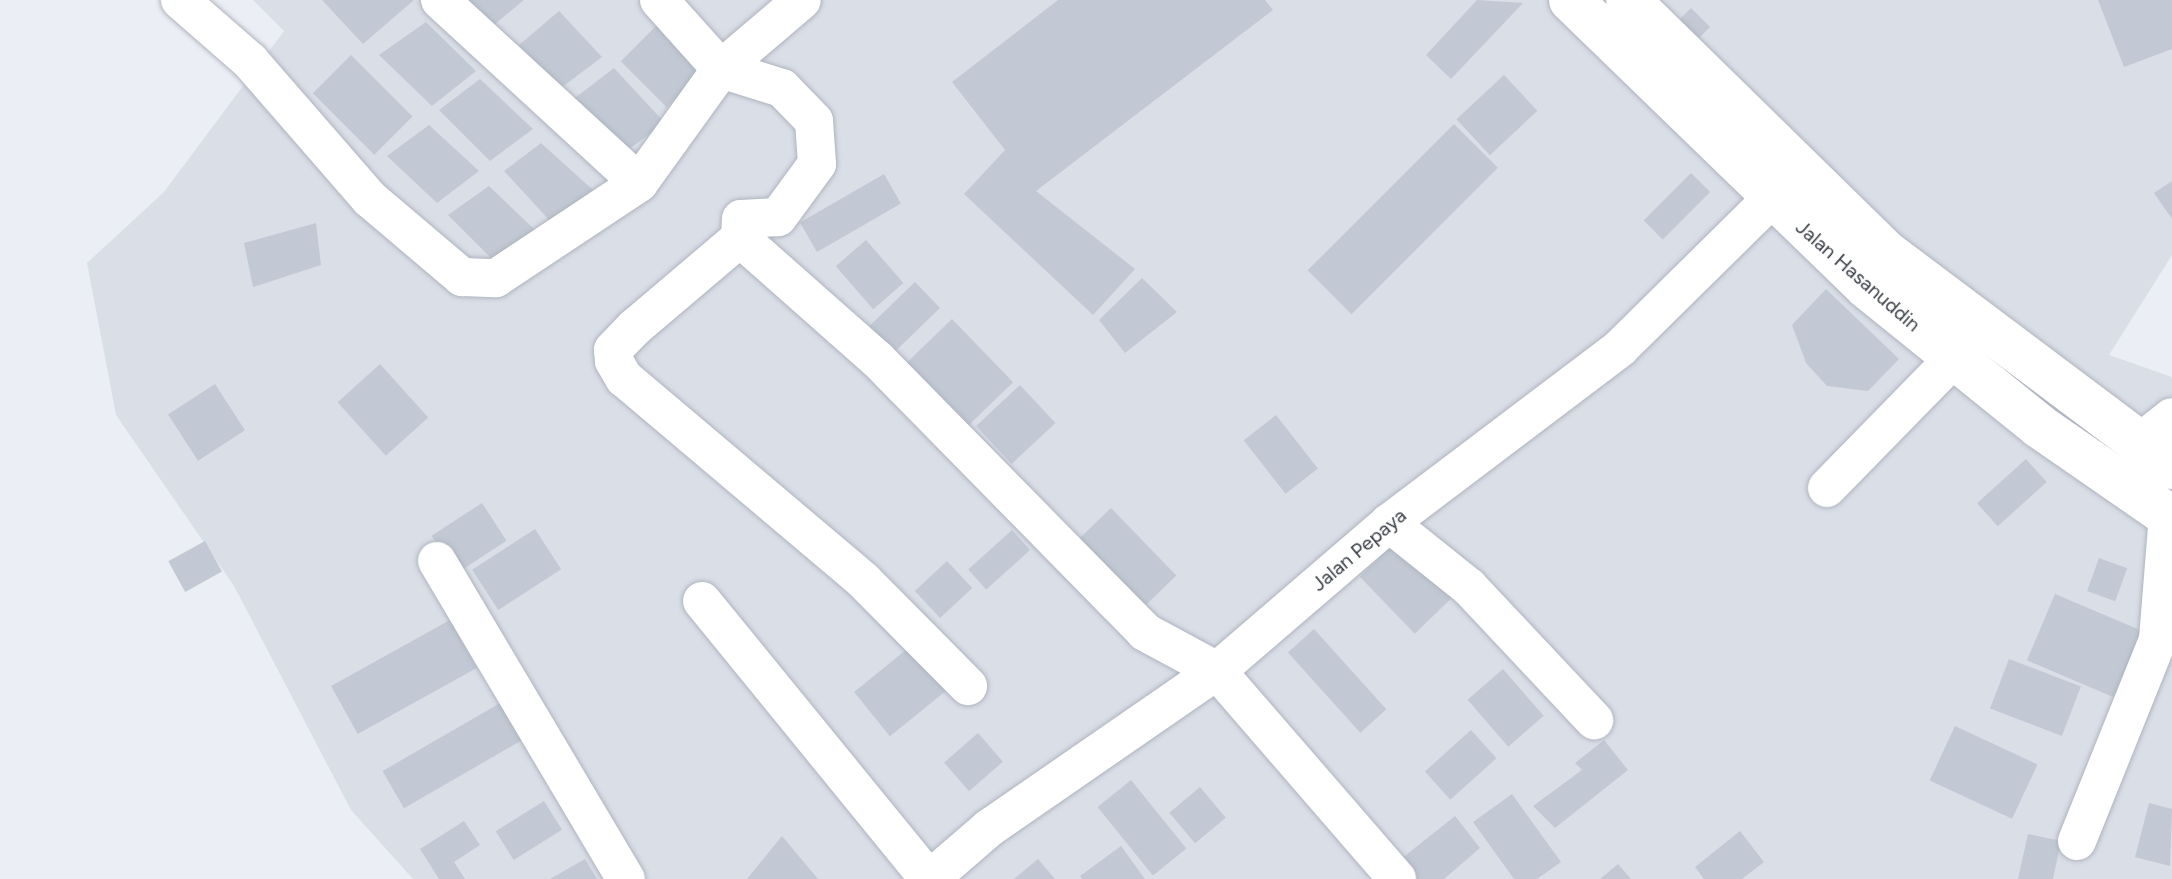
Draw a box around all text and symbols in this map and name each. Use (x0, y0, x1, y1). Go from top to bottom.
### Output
street label: Jalan Hasanuddin (1791, 215, 1925, 337)
street label: Jalan Pepaya (1307, 504, 1411, 596)

